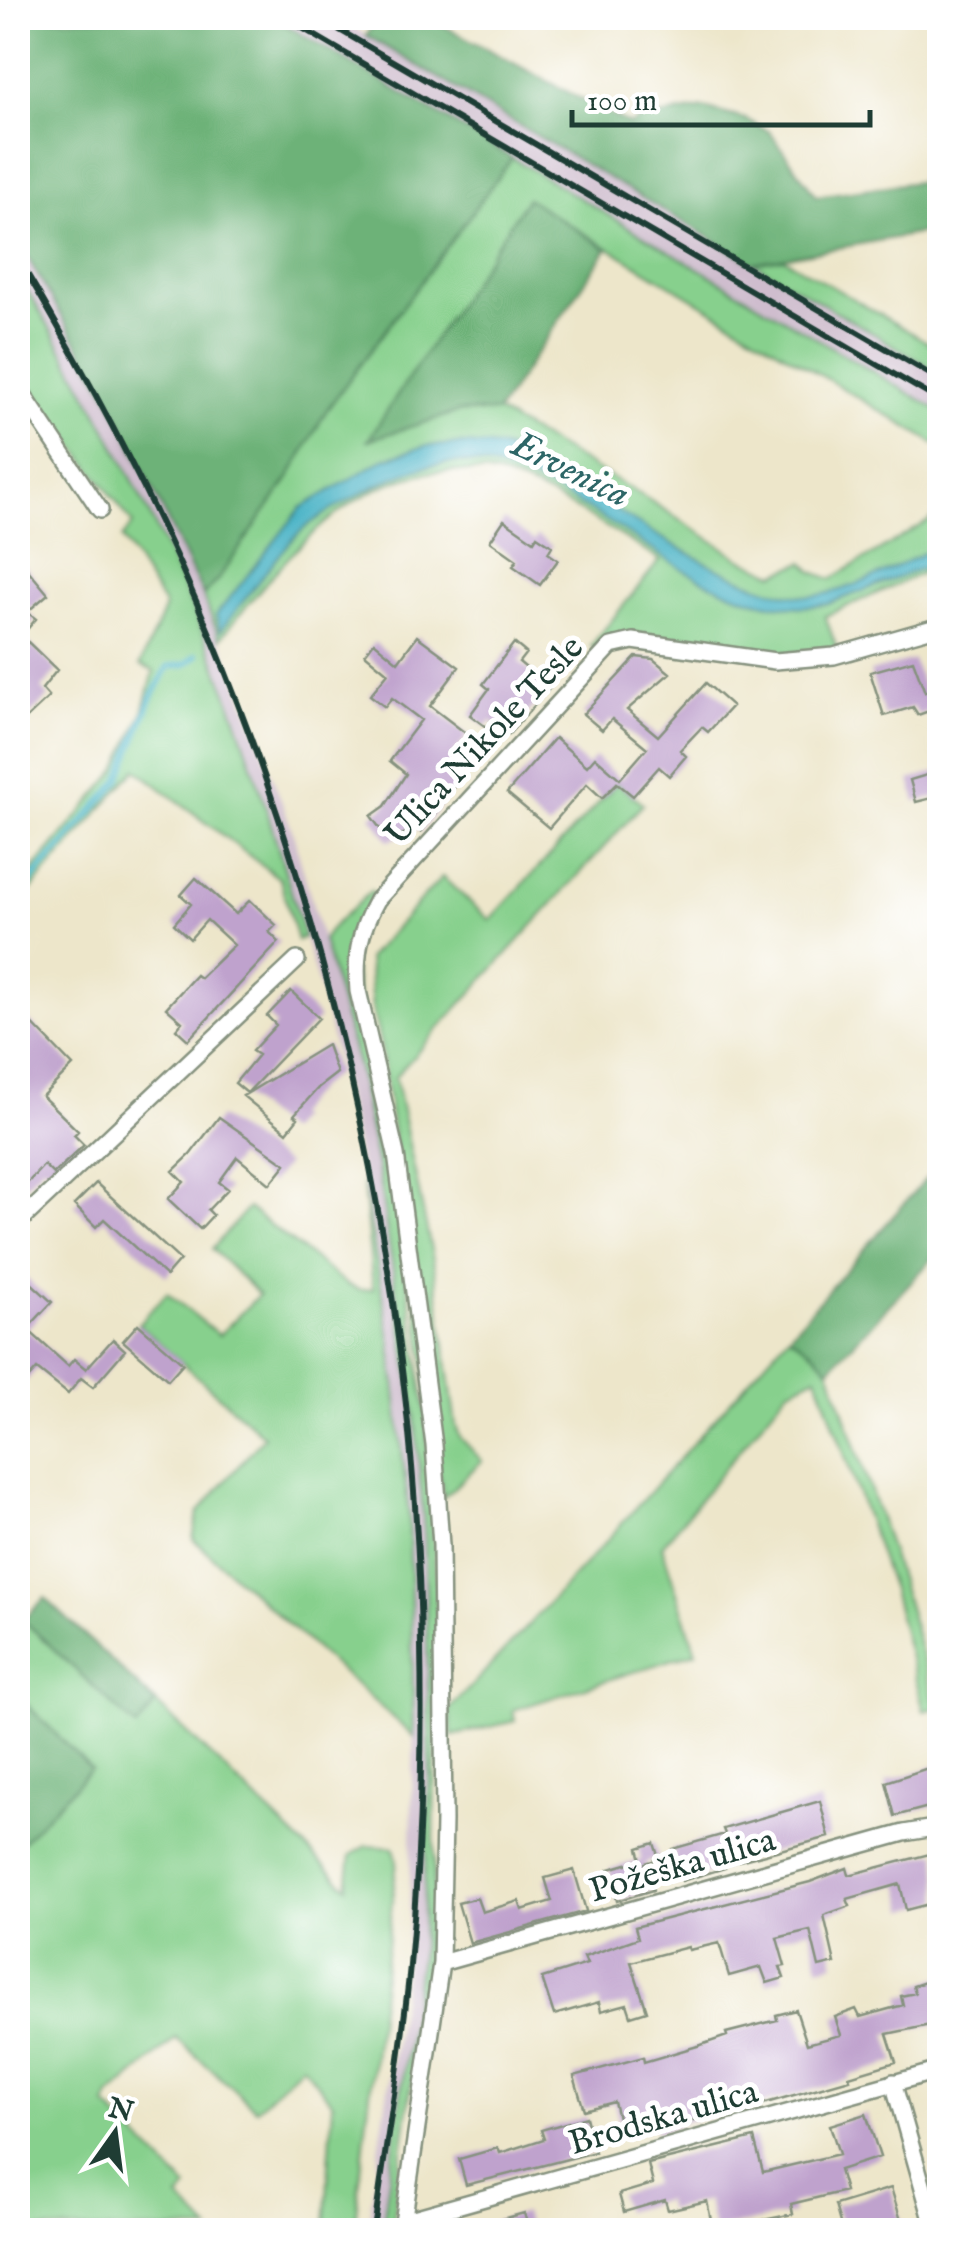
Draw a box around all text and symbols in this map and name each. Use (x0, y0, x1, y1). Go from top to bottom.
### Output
scale bar (572, 65, 870, 127)
text: 100 m (587, 83, 657, 121)
water label: Ervenica (502, 421, 637, 520)
street label: Ulica Nikole Tesle (375, 627, 594, 857)
street label: Požeška ulica (584, 1818, 782, 1914)
street label: Brodska ulica (564, 2070, 764, 2167)
north arrow (65, 2083, 165, 2183)
text: N (103, 2091, 136, 2131)

